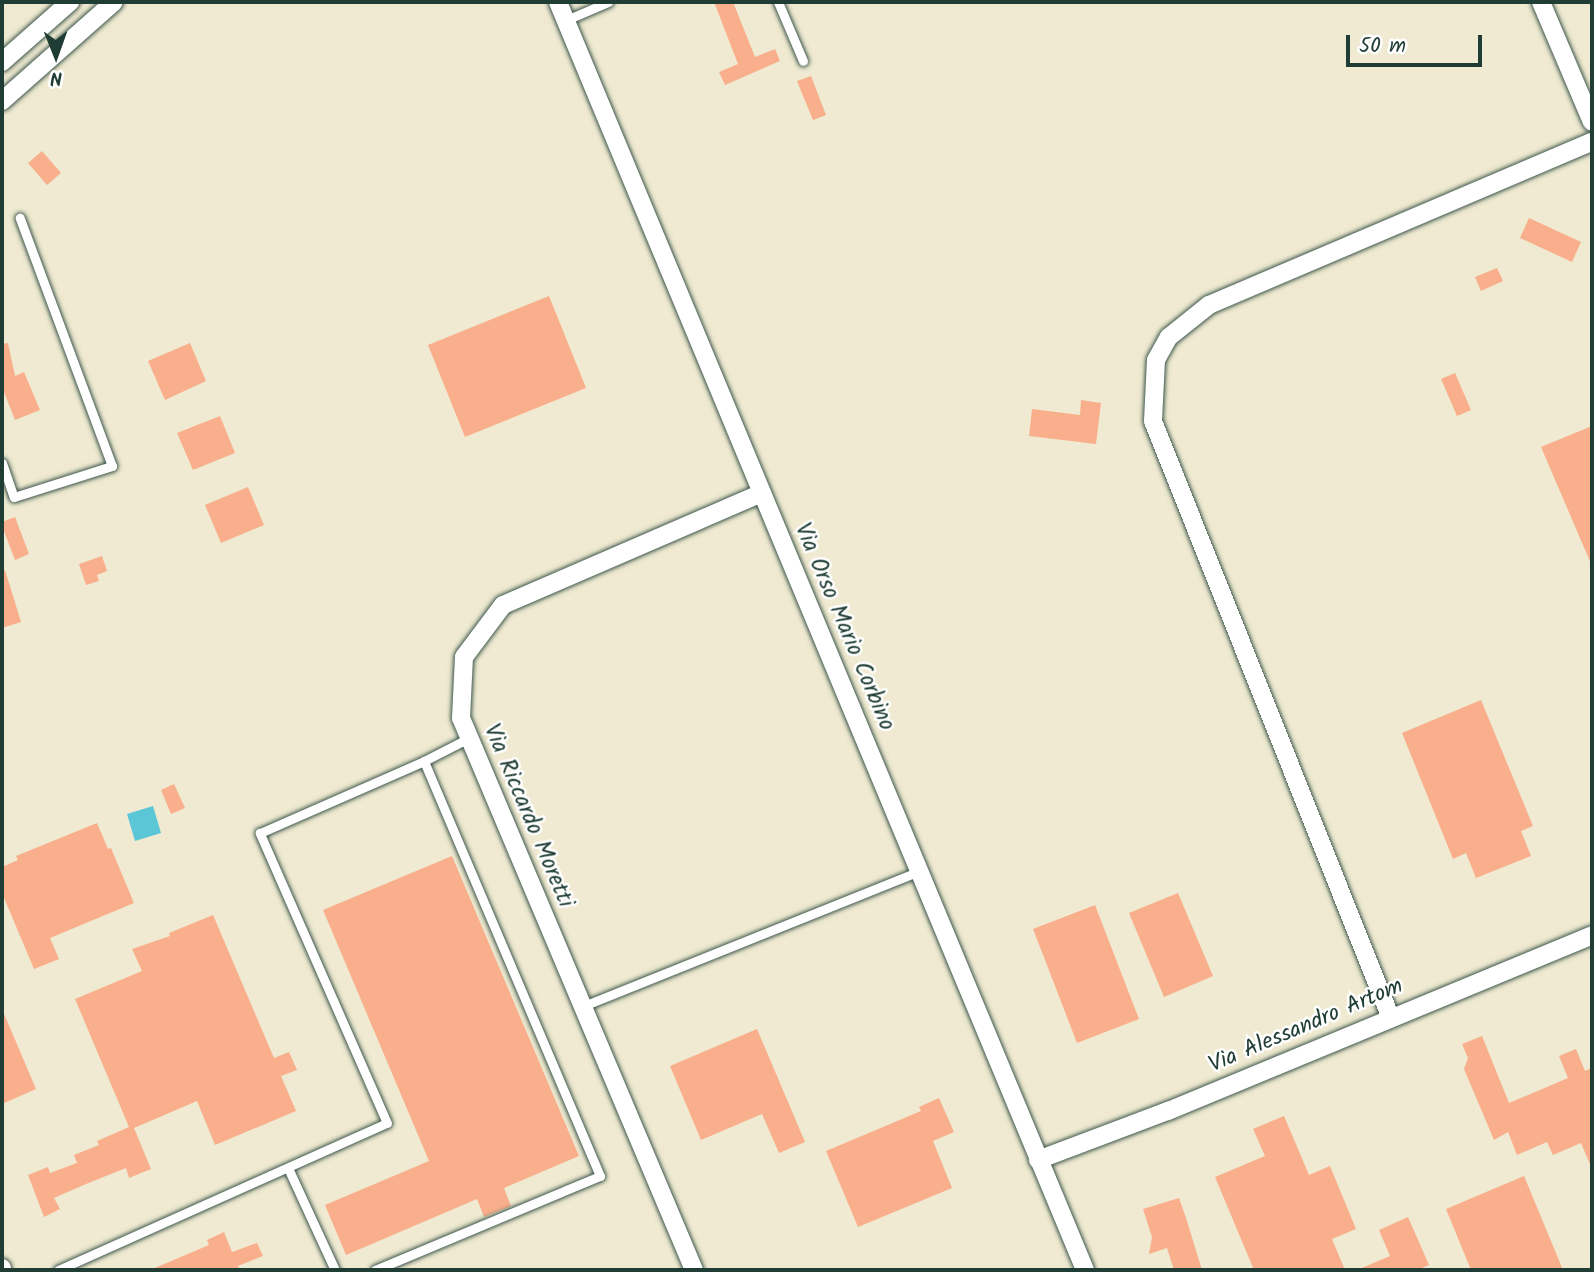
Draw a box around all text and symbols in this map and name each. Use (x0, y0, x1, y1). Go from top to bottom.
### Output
north arrow (21, 21, 91, 91)
scale bar (1349, 21, 1486, 65)
text: 50 m (1359, 30, 1406, 63)
text: N (50, 62, 63, 92)
street label: Via Orso Mario Corbino (788, 519, 900, 735)
street label: Via Riccardo Moretti (477, 720, 579, 912)
street label: Via Alessandro Artom (1205, 973, 1407, 1079)

